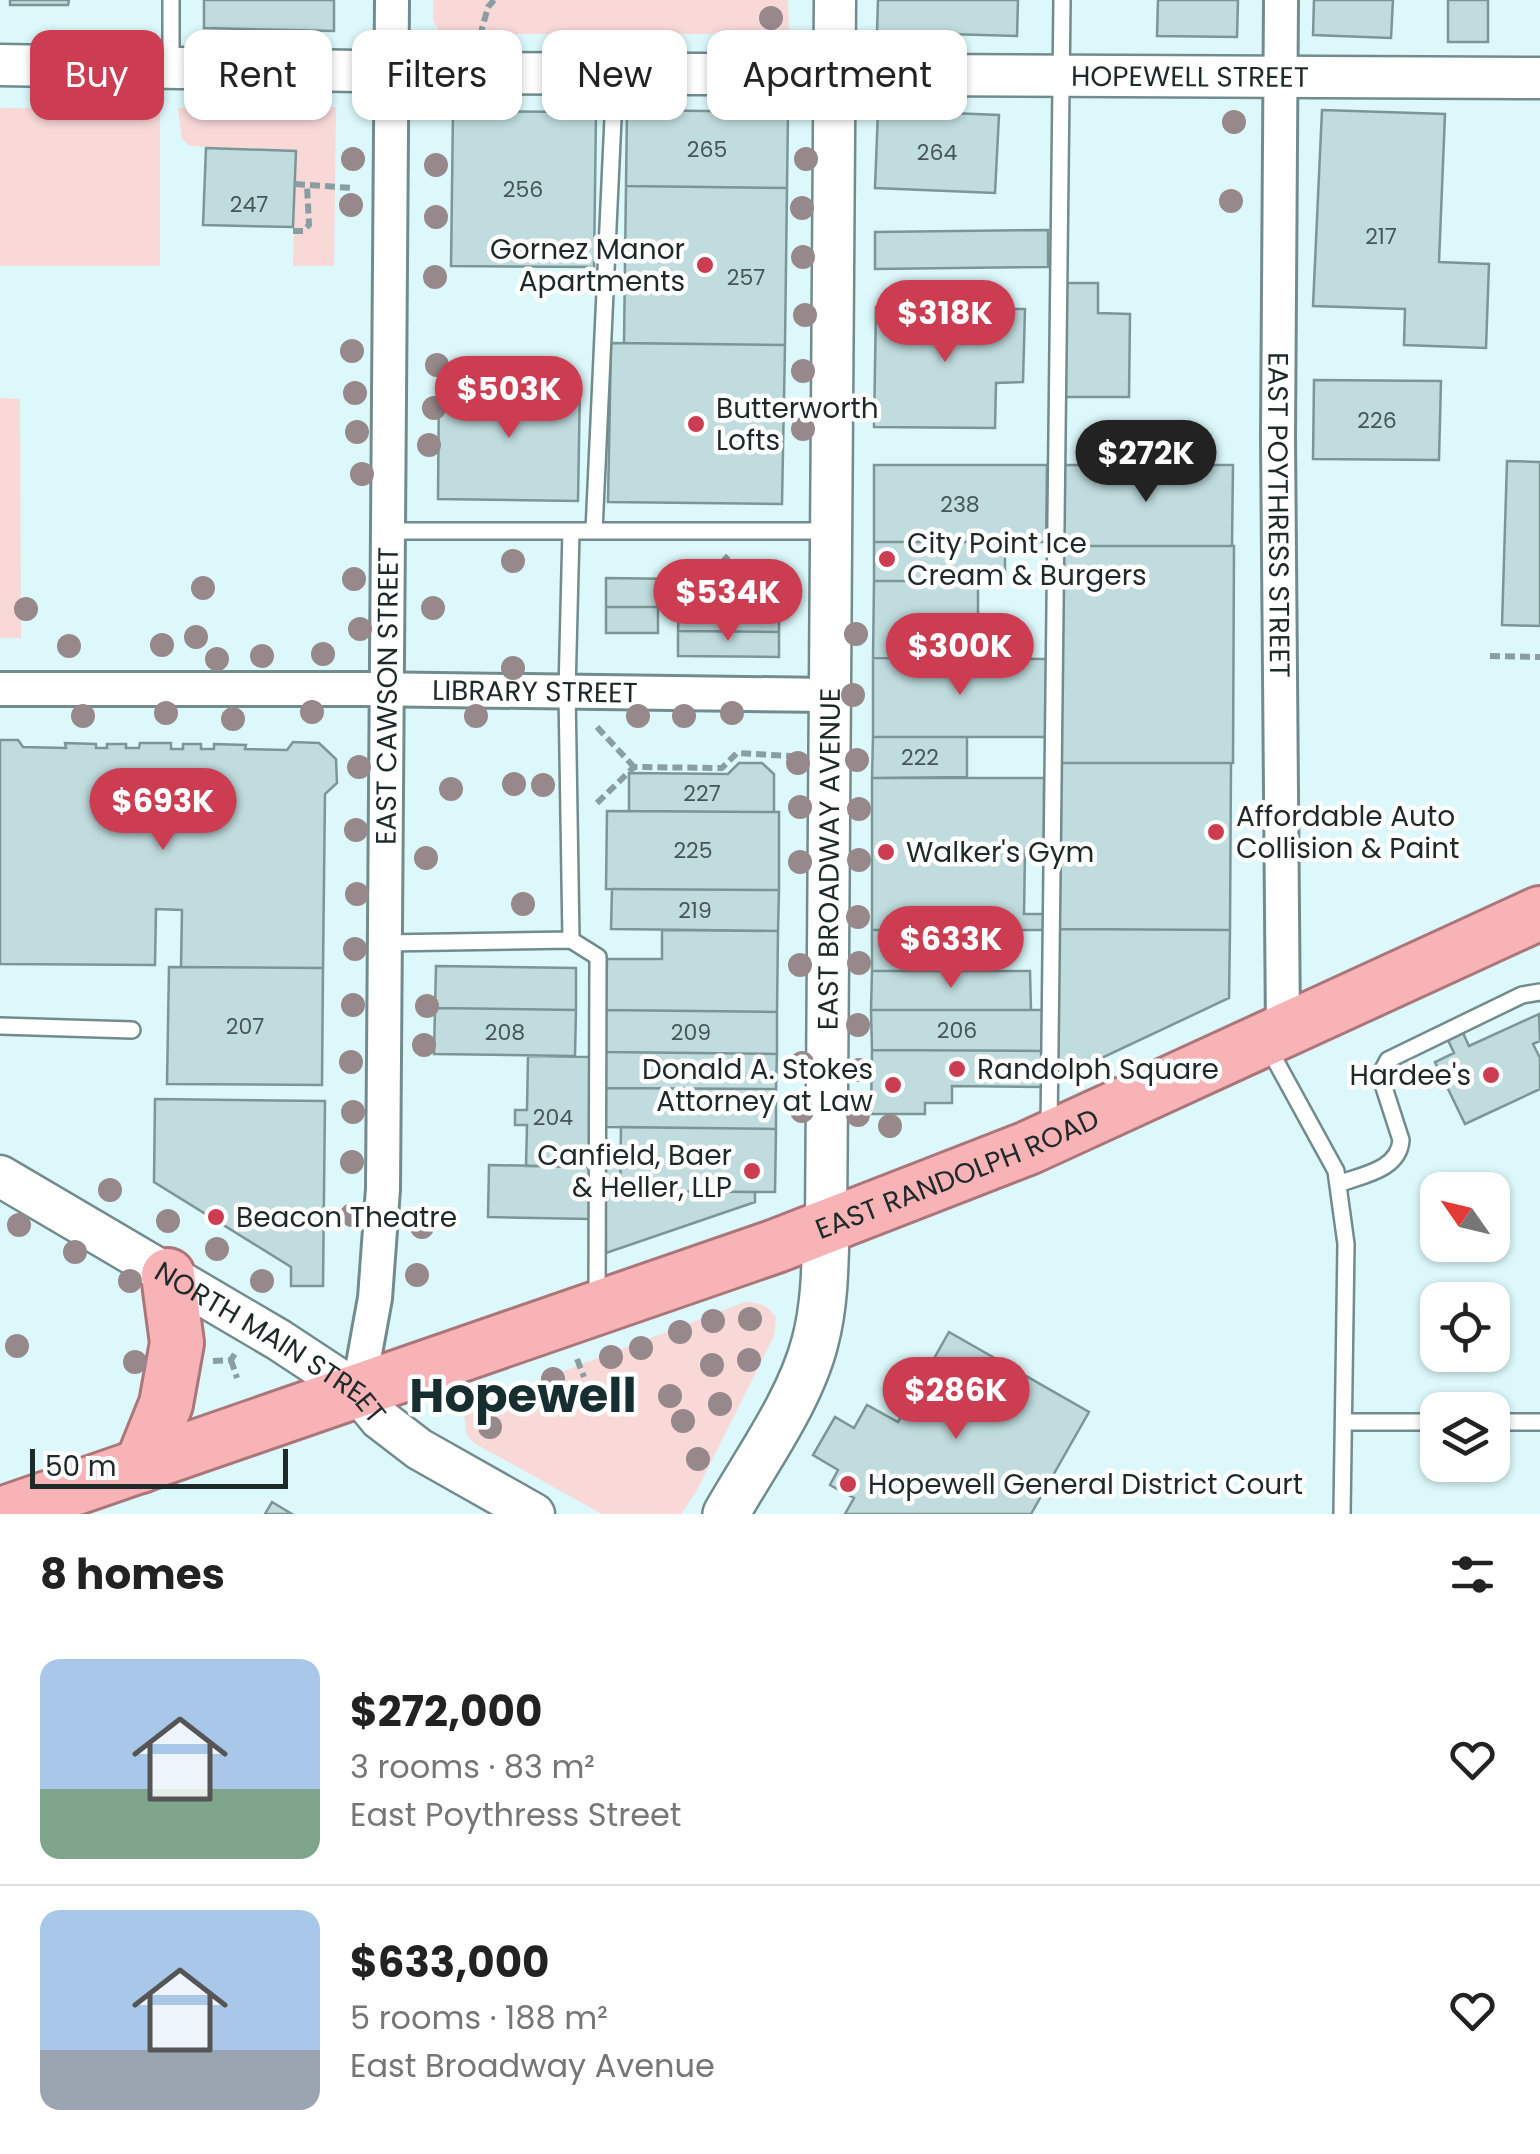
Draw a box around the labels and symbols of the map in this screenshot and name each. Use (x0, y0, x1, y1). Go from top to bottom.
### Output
street label: HOPEWELL STREET (1071, 56, 1309, 96)
house number: 265 (687, 134, 727, 165)
house number: 264 (917, 137, 957, 168)
house number: 256 (503, 174, 543, 205)
house number: 247 (230, 189, 268, 220)
house number: 217 (1365, 221, 1397, 252)
place label: Gornez Manor Apartments (490, 230, 685, 301)
marker: Gornez Manor Apartments (694, 254, 716, 276)
house number: 257 (727, 262, 765, 293)
pin: $318K (875, 280, 1015, 365)
street label: EAST POYTHRESS STREET (1258, 352, 1300, 678)
pin: $503K (439, 356, 579, 441)
place label: Butterworth Lofts (716, 389, 879, 460)
house number: 226 (1357, 405, 1397, 436)
marker: Butterworth Lofts (685, 413, 707, 435)
pin: $272K (1076, 420, 1216, 505)
house number: 238 (940, 489, 980, 520)
place label: City Point Ice Cream & Burgers (907, 524, 1147, 595)
street label: EAST CAWSON STREET (366, 547, 407, 845)
marker: City Point Ice Cream & Burgers (876, 548, 898, 570)
pin: $534K (658, 559, 798, 644)
pin: $300K (890, 613, 1030, 698)
street label: LIBRARY STREET (432, 670, 638, 712)
street label: EAST BROADWAY AVENUE (808, 688, 849, 1030)
house number: 222 (901, 742, 939, 773)
pin: $693K (93, 768, 233, 853)
house number: 227 (683, 778, 721, 809)
place label: Affordable Auto Collision & Paint (1236, 797, 1459, 868)
marker: Affordable Auto Collision & Paint (1205, 821, 1227, 843)
place label: Walker's Gym (906, 833, 1094, 872)
house number: 225 (673, 835, 713, 866)
marker: Walker's Gym (875, 841, 897, 863)
house number: 219 (678, 895, 712, 926)
pin: $633K (881, 906, 1021, 991)
house number: 207 (226, 1011, 264, 1042)
house number: 206 (937, 1015, 977, 1046)
house number: 208 (485, 1017, 525, 1048)
house number: 209 (671, 1017, 711, 1048)
place label: Donald A. Stokes Attorney at Law (642, 1050, 873, 1121)
place label: Randolph Square (977, 1050, 1219, 1089)
place label: Hardee's (1350, 1056, 1471, 1095)
marker: Randolph Square (946, 1058, 968, 1080)
marker: Hardee's (1480, 1064, 1502, 1086)
marker: Donald A. Stokes Attorney at Law (882, 1074, 904, 1096)
street label: EAST RANDOLPH ROAD (810, 1099, 1105, 1248)
house number: 204 (533, 1102, 573, 1133)
place label: Canfield, Baer & Heller, LLP (537, 1136, 732, 1207)
marker: Canfield, Baer & Heller, LLP (741, 1160, 763, 1182)
north arrow (1420, 1172, 1510, 1262)
place label: Beacon Theatre (236, 1198, 457, 1237)
marker: Beacon Theatre (205, 1206, 227, 1228)
street label: NORTH MAIN STREET (148, 1252, 395, 1431)
pin: $286K (886, 1357, 1026, 1442)
district label: Hopewell (409, 1362, 637, 1429)
scale bar (30, 1444, 288, 1488)
place label: Hopewell General District Court (868, 1465, 1303, 1504)
marker: Hopewell General District Court (837, 1473, 859, 1495)

